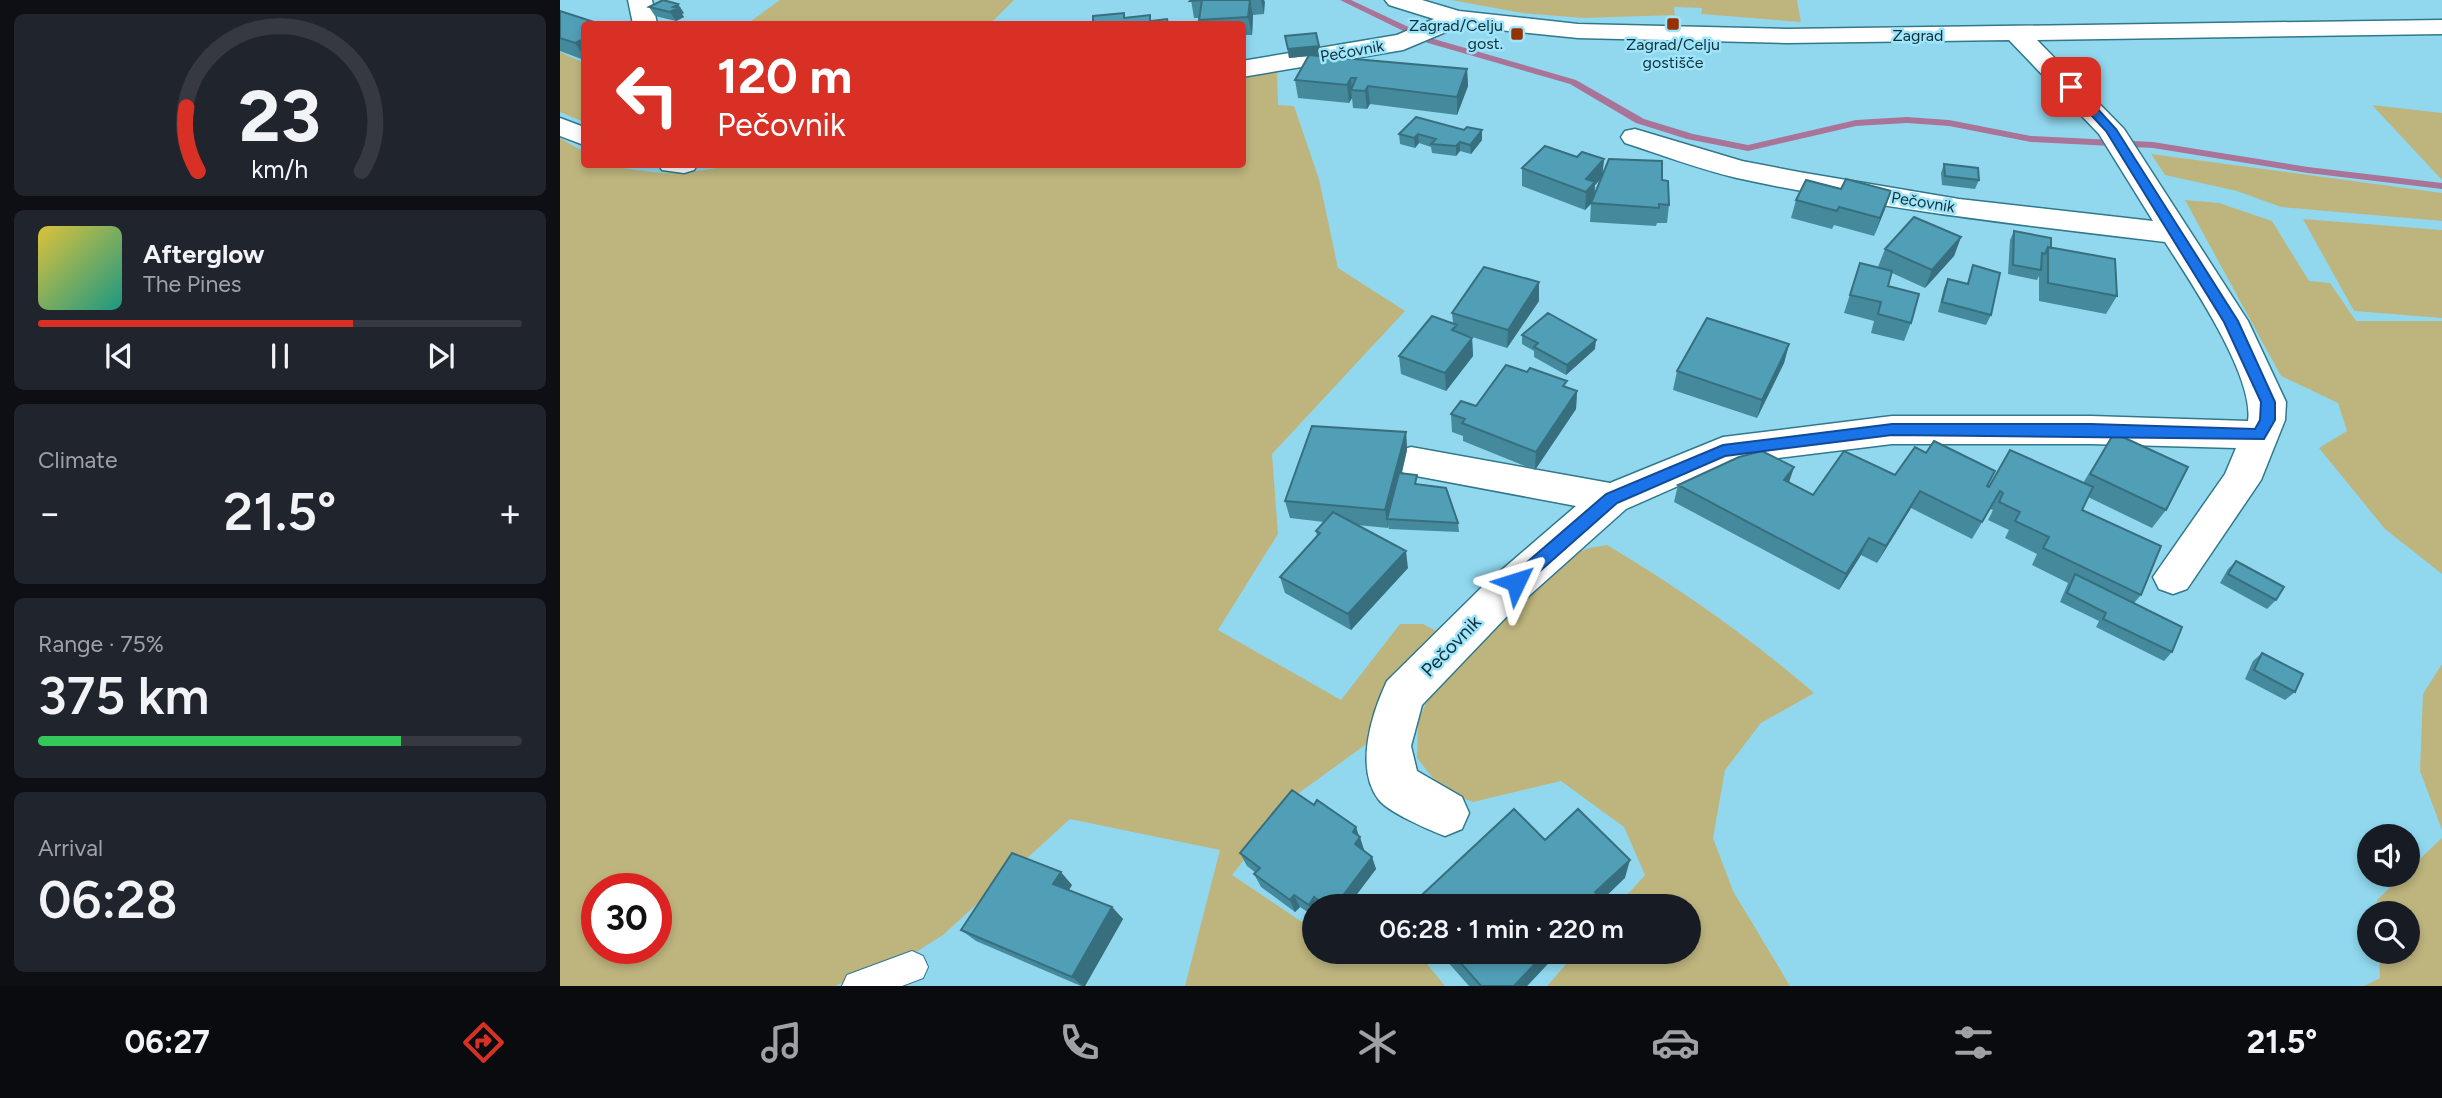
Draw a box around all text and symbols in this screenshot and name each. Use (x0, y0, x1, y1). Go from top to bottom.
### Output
place label: Zagrad/Celju gost. (1409, 16, 1503, 53)
marker: Zagrad/Celju gostišče (1665, 16, 1681, 32)
marker: Zagrad/Celju gost. (1509, 26, 1525, 42)
street label: Zagrad (1893, 26, 1943, 45)
place label: Zagrad/Celju gostišče (1626, 35, 1720, 72)
street label: Pečovnik (1319, 36, 1386, 66)
text: 120 m (717, 46, 852, 105)
icon: left (602, 49, 693, 140)
pin (2041, 57, 2101, 117)
icon: arrive (2052, 68, 2090, 106)
text: 23 (239, 72, 321, 159)
text: Pečovnik (717, 106, 846, 144)
text: km/h (251, 154, 309, 184)
street label: Pečovnik (1890, 188, 1956, 216)
text: Afterglow (143, 238, 265, 270)
text: The Pines (143, 270, 242, 298)
icon: previous (100, 337, 138, 375)
icon: pause (261, 337, 299, 375)
icon: next (422, 337, 460, 375)
text: Climate (38, 446, 117, 474)
text: 21.5° (223, 481, 337, 543)
text: − (38, 490, 62, 536)
text: + (498, 490, 522, 536)
position arrow (1479, 545, 1553, 619)
street label: Pečovnik (1416, 610, 1486, 681)
text: Range · 75% (38, 630, 164, 658)
text: 375 km (38, 665, 210, 727)
map controls (2357, 824, 2420, 964)
button: sound (2357, 824, 2420, 887)
text: Arrival (38, 834, 103, 862)
text: 06:28 (38, 869, 178, 931)
speed limit sign: 30 (581, 873, 672, 964)
button: search (2357, 901, 2420, 964)
text: 06:28 · 1 min · 220 m (1379, 913, 1624, 945)
icon: directions (459, 1018, 508, 1067)
icon: music (757, 1018, 806, 1067)
icon: phone (1055, 1018, 1104, 1067)
icon: climate (1353, 1018, 1402, 1067)
icon: car (1651, 1018, 1700, 1067)
icon: filters (1949, 1018, 1998, 1067)
text: 06:27 (125, 1023, 210, 1061)
text: 21.5° (2247, 1023, 2317, 1061)

